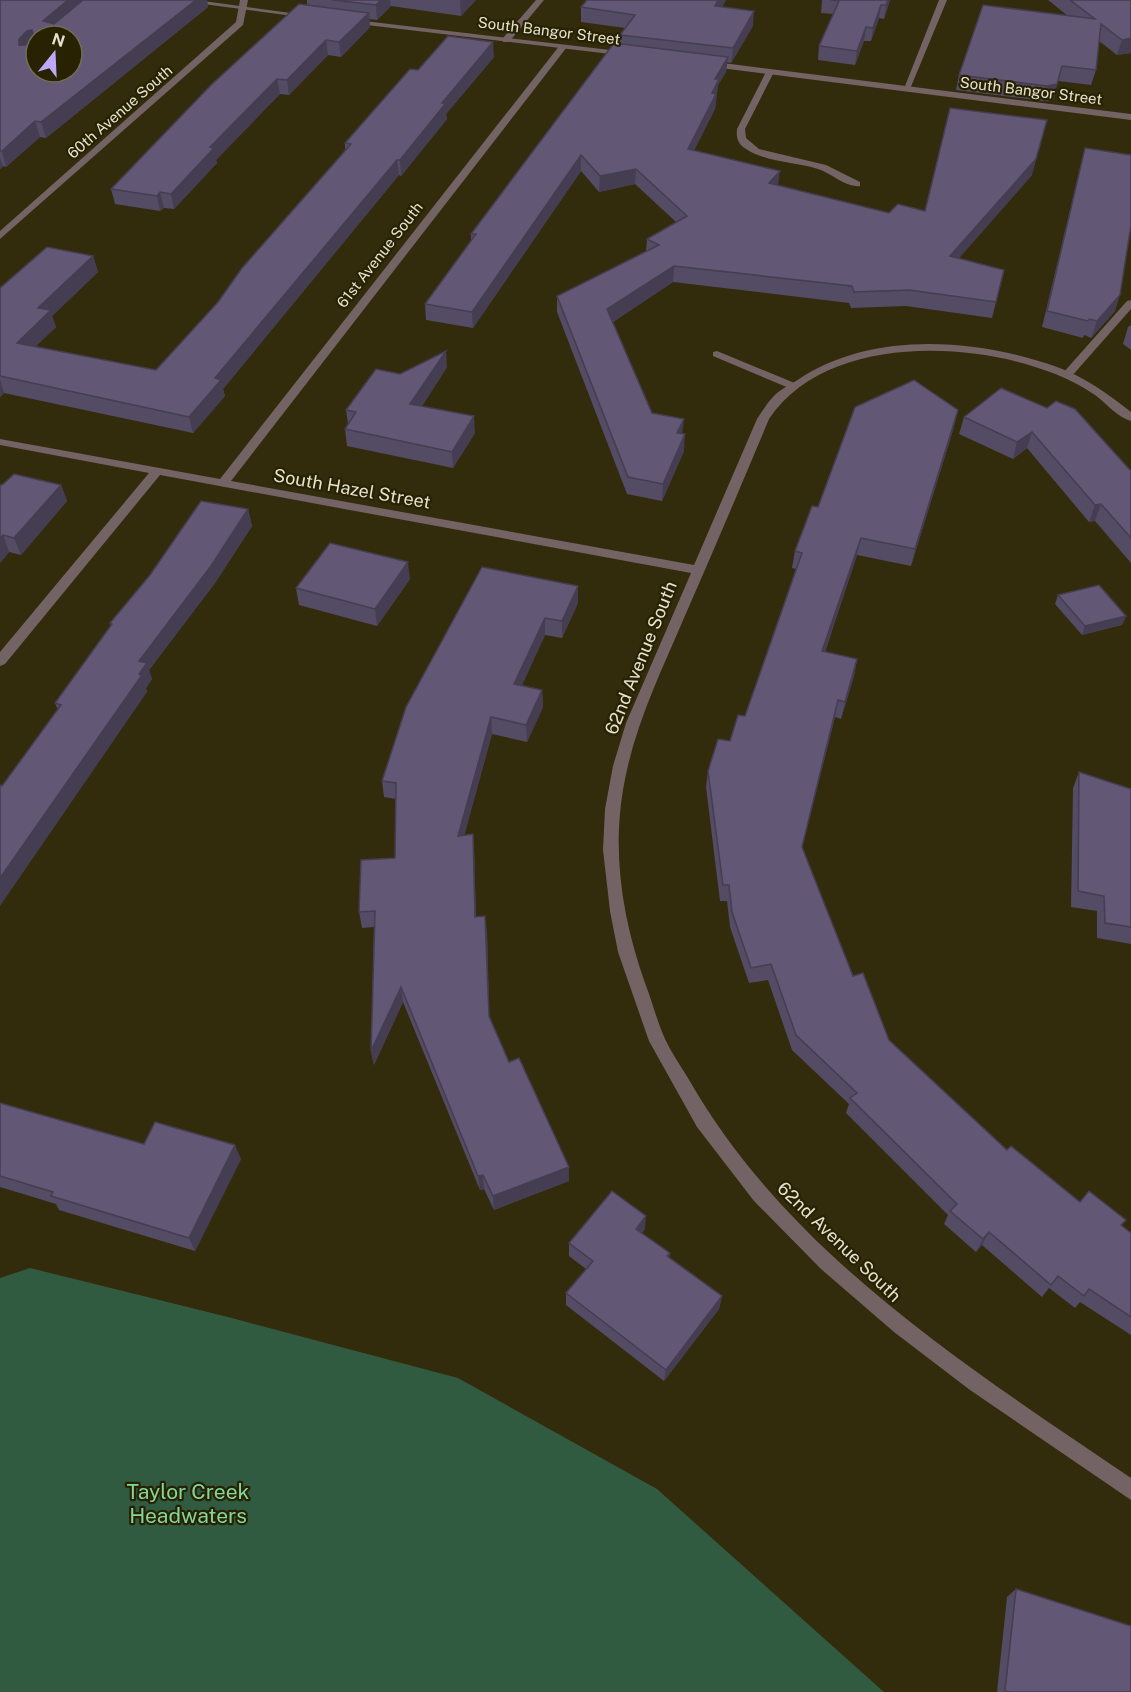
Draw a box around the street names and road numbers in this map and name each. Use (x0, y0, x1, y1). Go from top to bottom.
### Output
street label: South Bangor Street (477, 13, 621, 48)
street label: 60th Avenue South (64, 61, 176, 162)
street label: South Bangor Street (959, 73, 1103, 108)
street label: 61st Avenue South (333, 199, 426, 311)
street label: South Hazel Street (272, 464, 432, 513)
street label: 62nd Avenue South (600, 578, 681, 738)
street label: 62nd Avenue South (773, 1177, 905, 1306)

